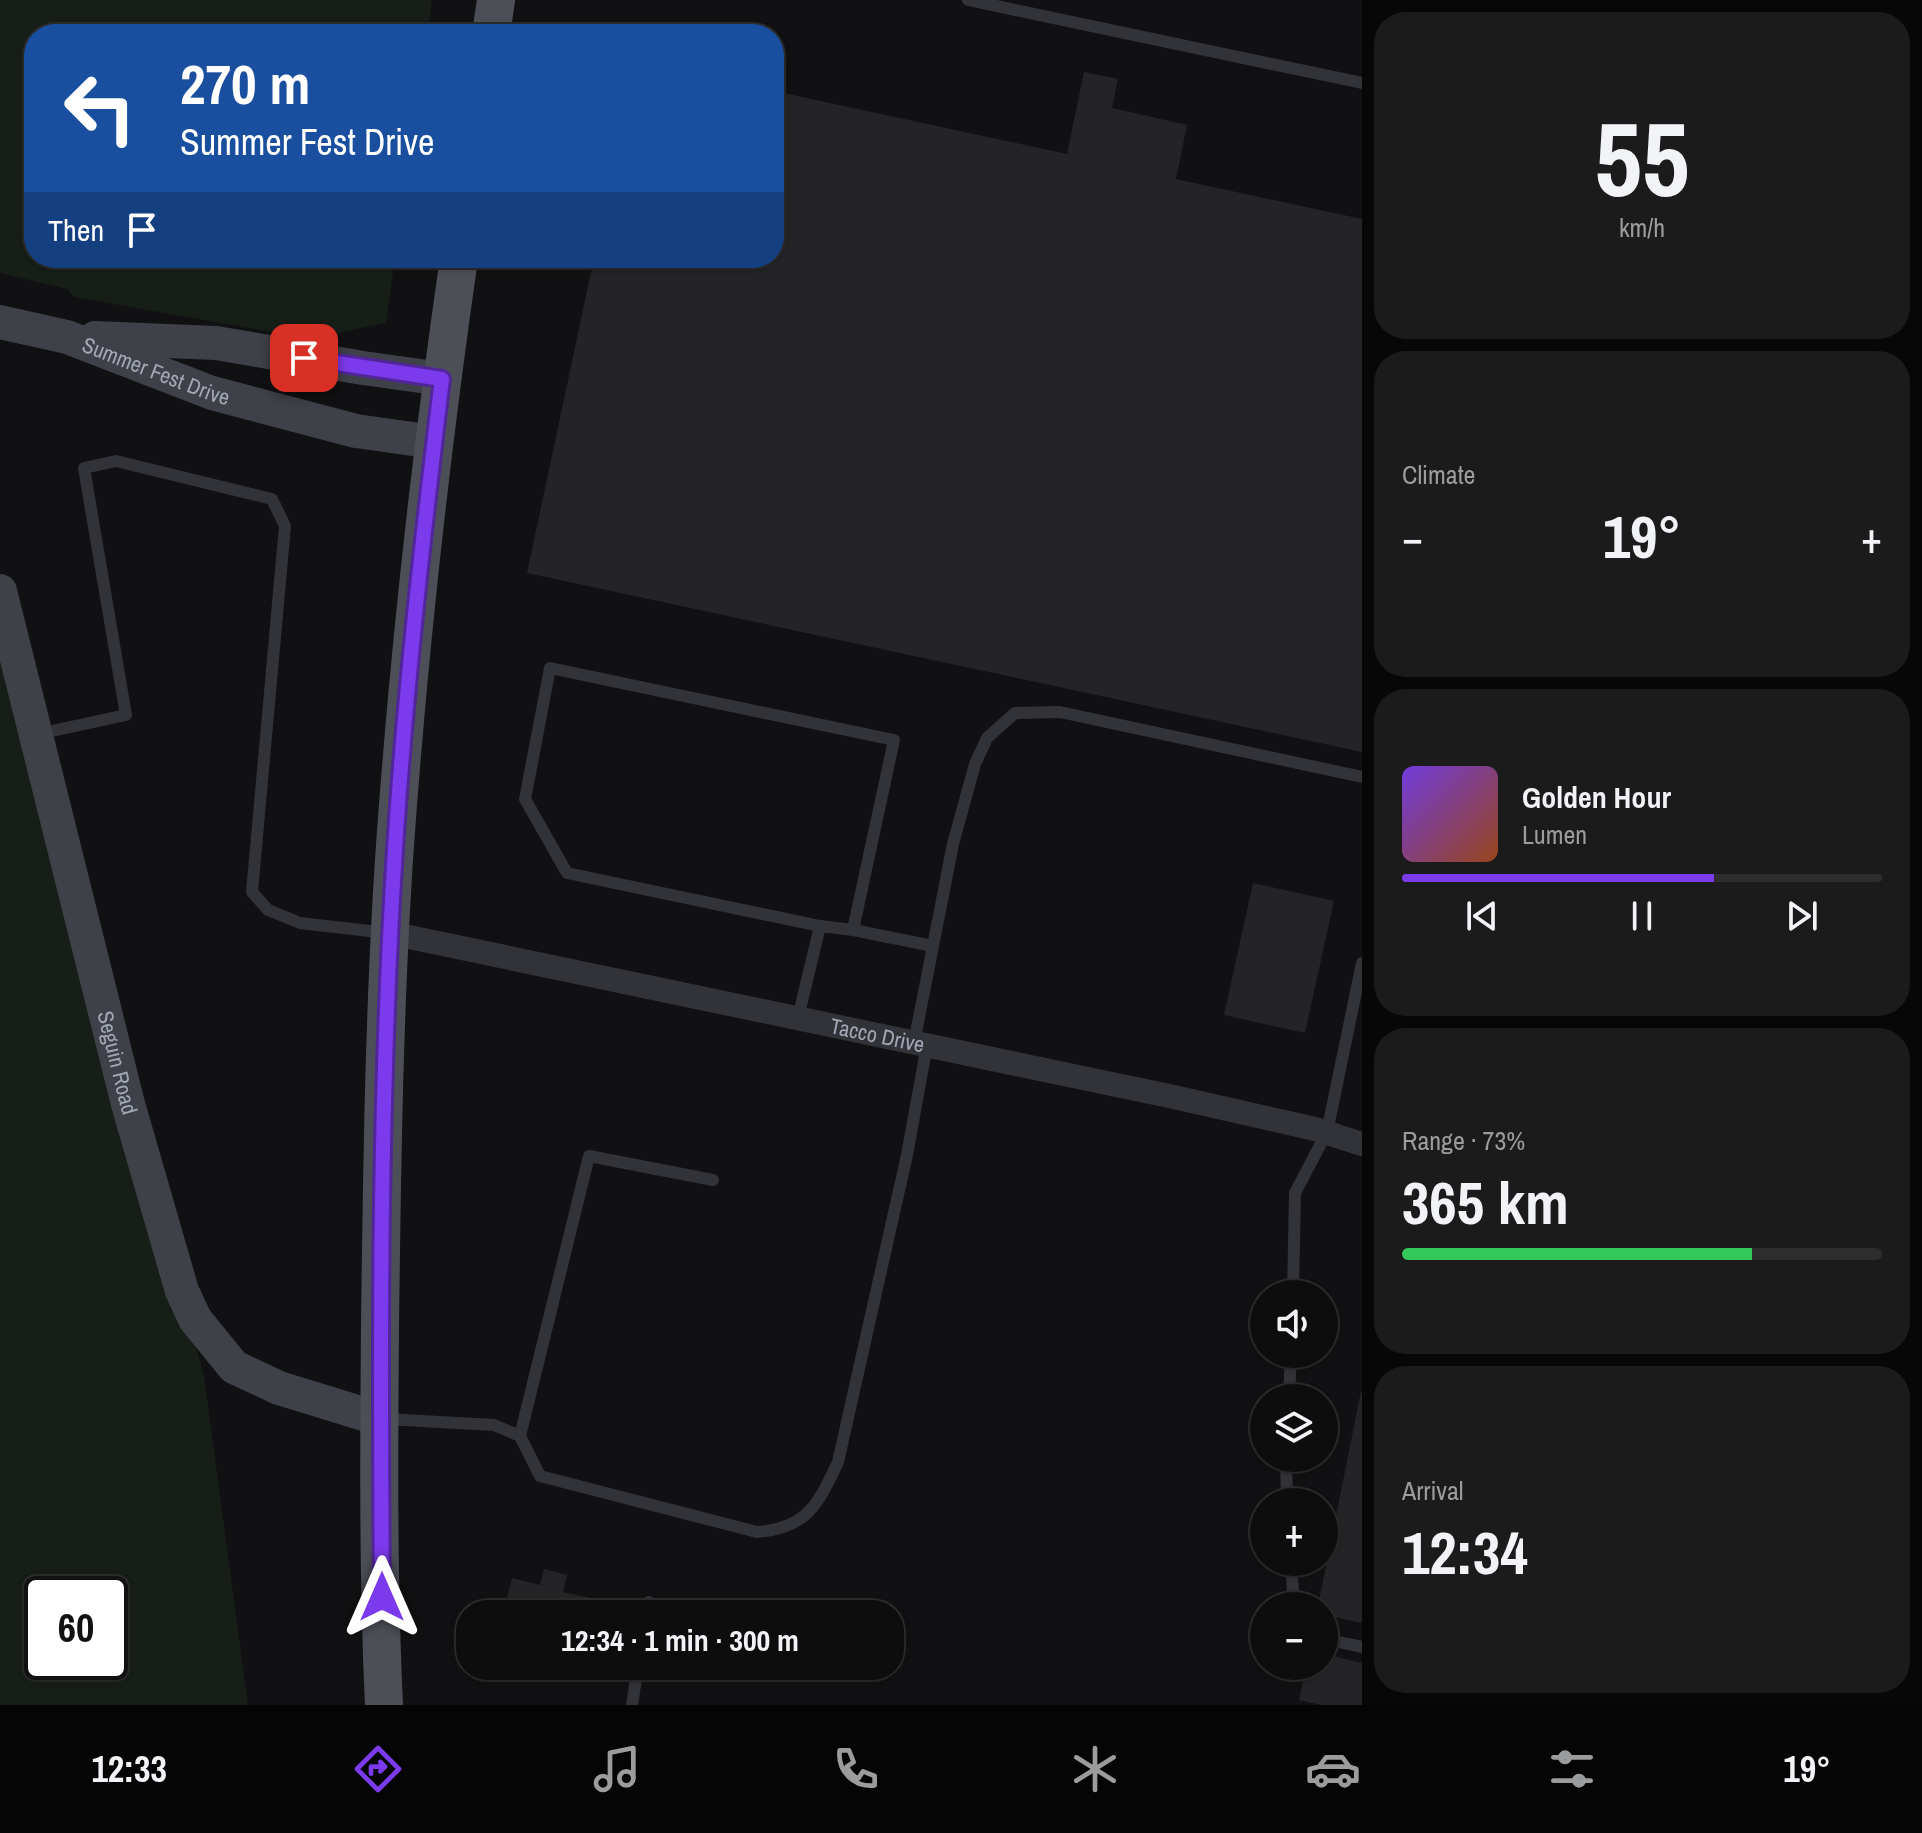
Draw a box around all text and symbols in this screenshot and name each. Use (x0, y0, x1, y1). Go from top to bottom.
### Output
text: 270 m (180, 46, 310, 121)
icon: left (48, 56, 152, 160)
text: 55 (1595, 88, 1689, 228)
text: Summer Fest Drive (180, 118, 434, 166)
icon: arrive (120, 208, 164, 252)
text: Then (48, 210, 104, 250)
text: km/h (1619, 210, 1665, 245)
pin (270, 324, 338, 392)
street label: Summer Fest Drive (78, 329, 233, 412)
icon: arrive (282, 336, 326, 380)
text: Climate (1402, 457, 1475, 492)
text: 19° (1603, 496, 1681, 577)
text: − (1402, 507, 1423, 567)
text: + (1861, 507, 1882, 567)
text: Golden Hour (1522, 777, 1671, 817)
text: Lumen (1522, 817, 1587, 852)
icon: previous (1460, 894, 1504, 938)
icon: pause (1620, 894, 1664, 938)
icon: next (1780, 894, 1824, 938)
street label: Seguin Road (90, 1008, 145, 1118)
street label: Tacco Drive (828, 1010, 927, 1059)
text: Range · 73% (1402, 1123, 1525, 1158)
text: 365 km (1402, 1162, 1569, 1243)
map controls (1250, 1280, 1338, 1680)
button: sound (1250, 1280, 1338, 1368)
button: layers (1250, 1384, 1338, 1472)
text: Arrival (1402, 1473, 1464, 1508)
button: + (1250, 1488, 1338, 1576)
text: 12:34 (1402, 1512, 1528, 1593)
position arrow (340, 1555, 424, 1639)
speed limit sign: 60 (24, 1576, 128, 1680)
button: − (1250, 1592, 1338, 1680)
text: 12:34 · 1 min · 300 m (561, 1620, 799, 1660)
icon: directions (350, 1741, 406, 1797)
icon: music (589, 1741, 645, 1797)
icon: phone (828, 1741, 884, 1797)
icon: climate (1067, 1741, 1123, 1797)
icon: car (1305, 1741, 1361, 1797)
icon: filters (1544, 1741, 1600, 1797)
text: 12:33 (91, 1745, 167, 1793)
text: 19° (1783, 1745, 1831, 1793)

